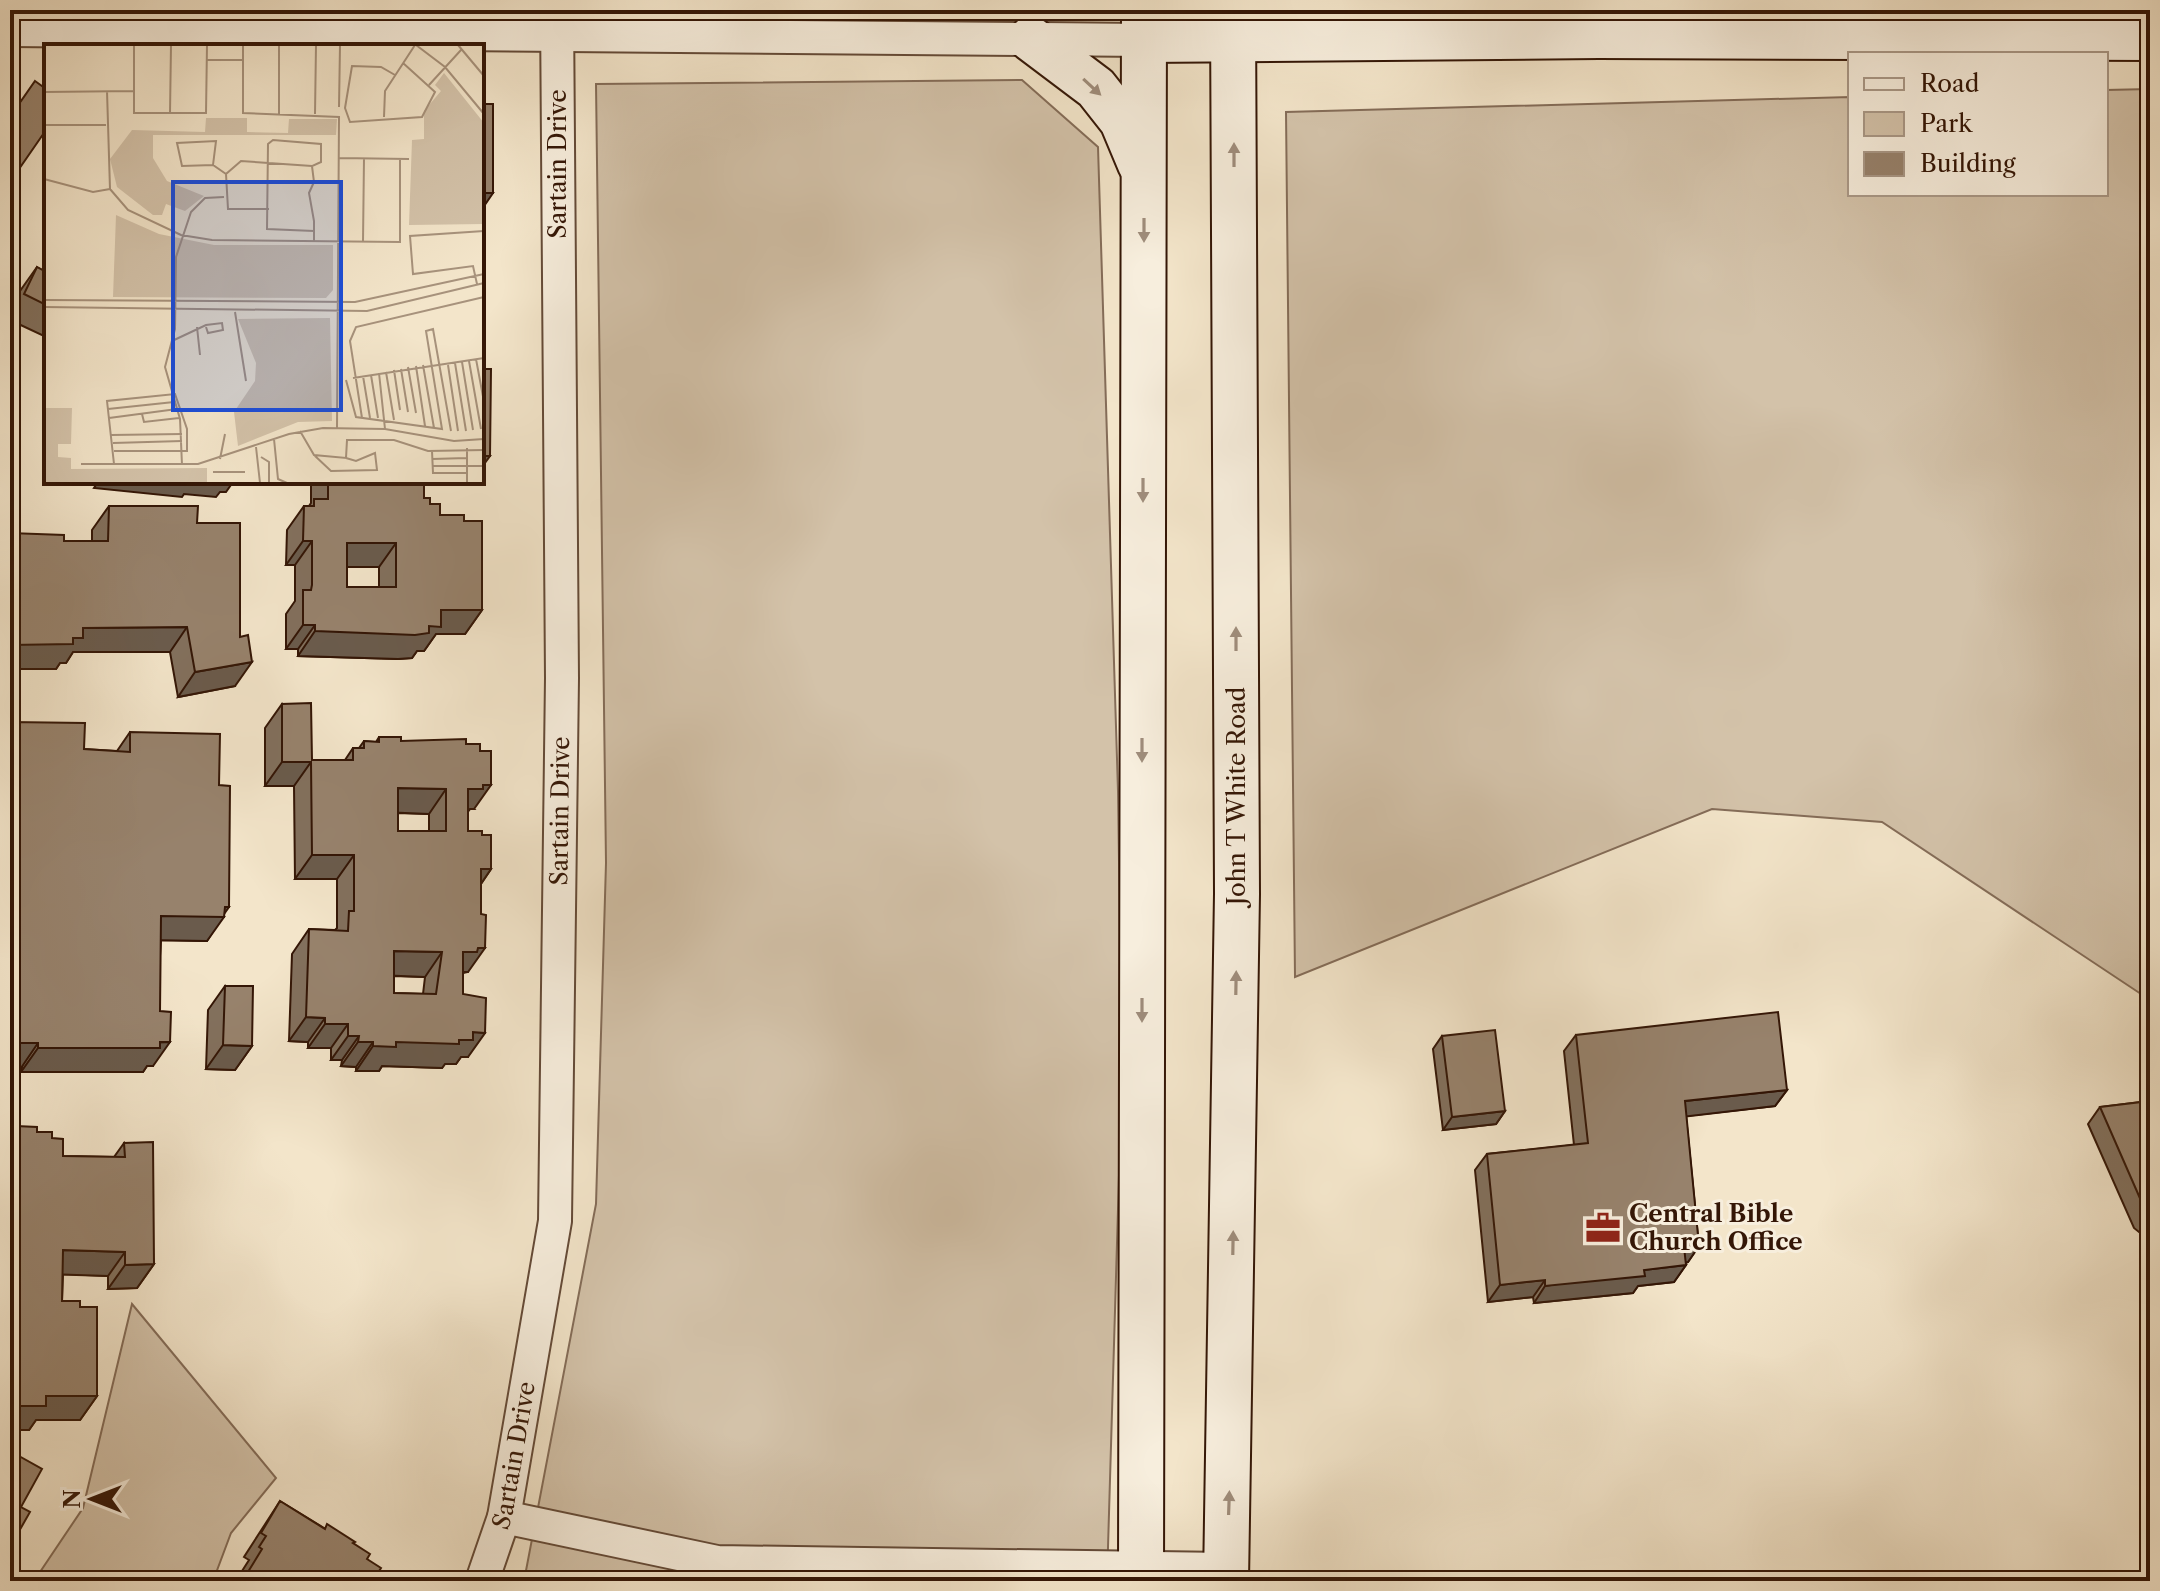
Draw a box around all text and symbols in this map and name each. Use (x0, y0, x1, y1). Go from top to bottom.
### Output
inset map (44, 44, 484, 484)
legend (1848, 52, 2108, 196)
text: Road (1920, 69, 1980, 98)
one-way arrow (1083, 78, 1102, 96)
street label: Sartain Drive (543, 89, 572, 239)
text: Park (1920, 109, 1973, 138)
one-way arrow (1228, 142, 1240, 167)
text: Building (1920, 149, 2016, 178)
one-way arrow (1138, 218, 1150, 243)
one-way arrow (1137, 478, 1149, 503)
one-way arrow (1230, 626, 1242, 651)
street label: John T White Road (1222, 686, 1251, 909)
street label: Sartain Drive (544, 736, 575, 886)
one-way arrow (1136, 738, 1148, 763)
one-way arrow (1230, 970, 1242, 995)
one-way arrow (1136, 998, 1148, 1023)
place label: Central Bible Church Office (1629, 1199, 1803, 1256)
office icon: Central Bible Church Office (1584, 1209, 1622, 1247)
one-way arrow (1226, 1230, 1239, 1255)
street label: Sartain Drive (486, 1379, 541, 1533)
north arrow (52, 1459, 132, 1539)
text: N (59, 1489, 86, 1509)
one-way arrow (1222, 1490, 1235, 1515)

